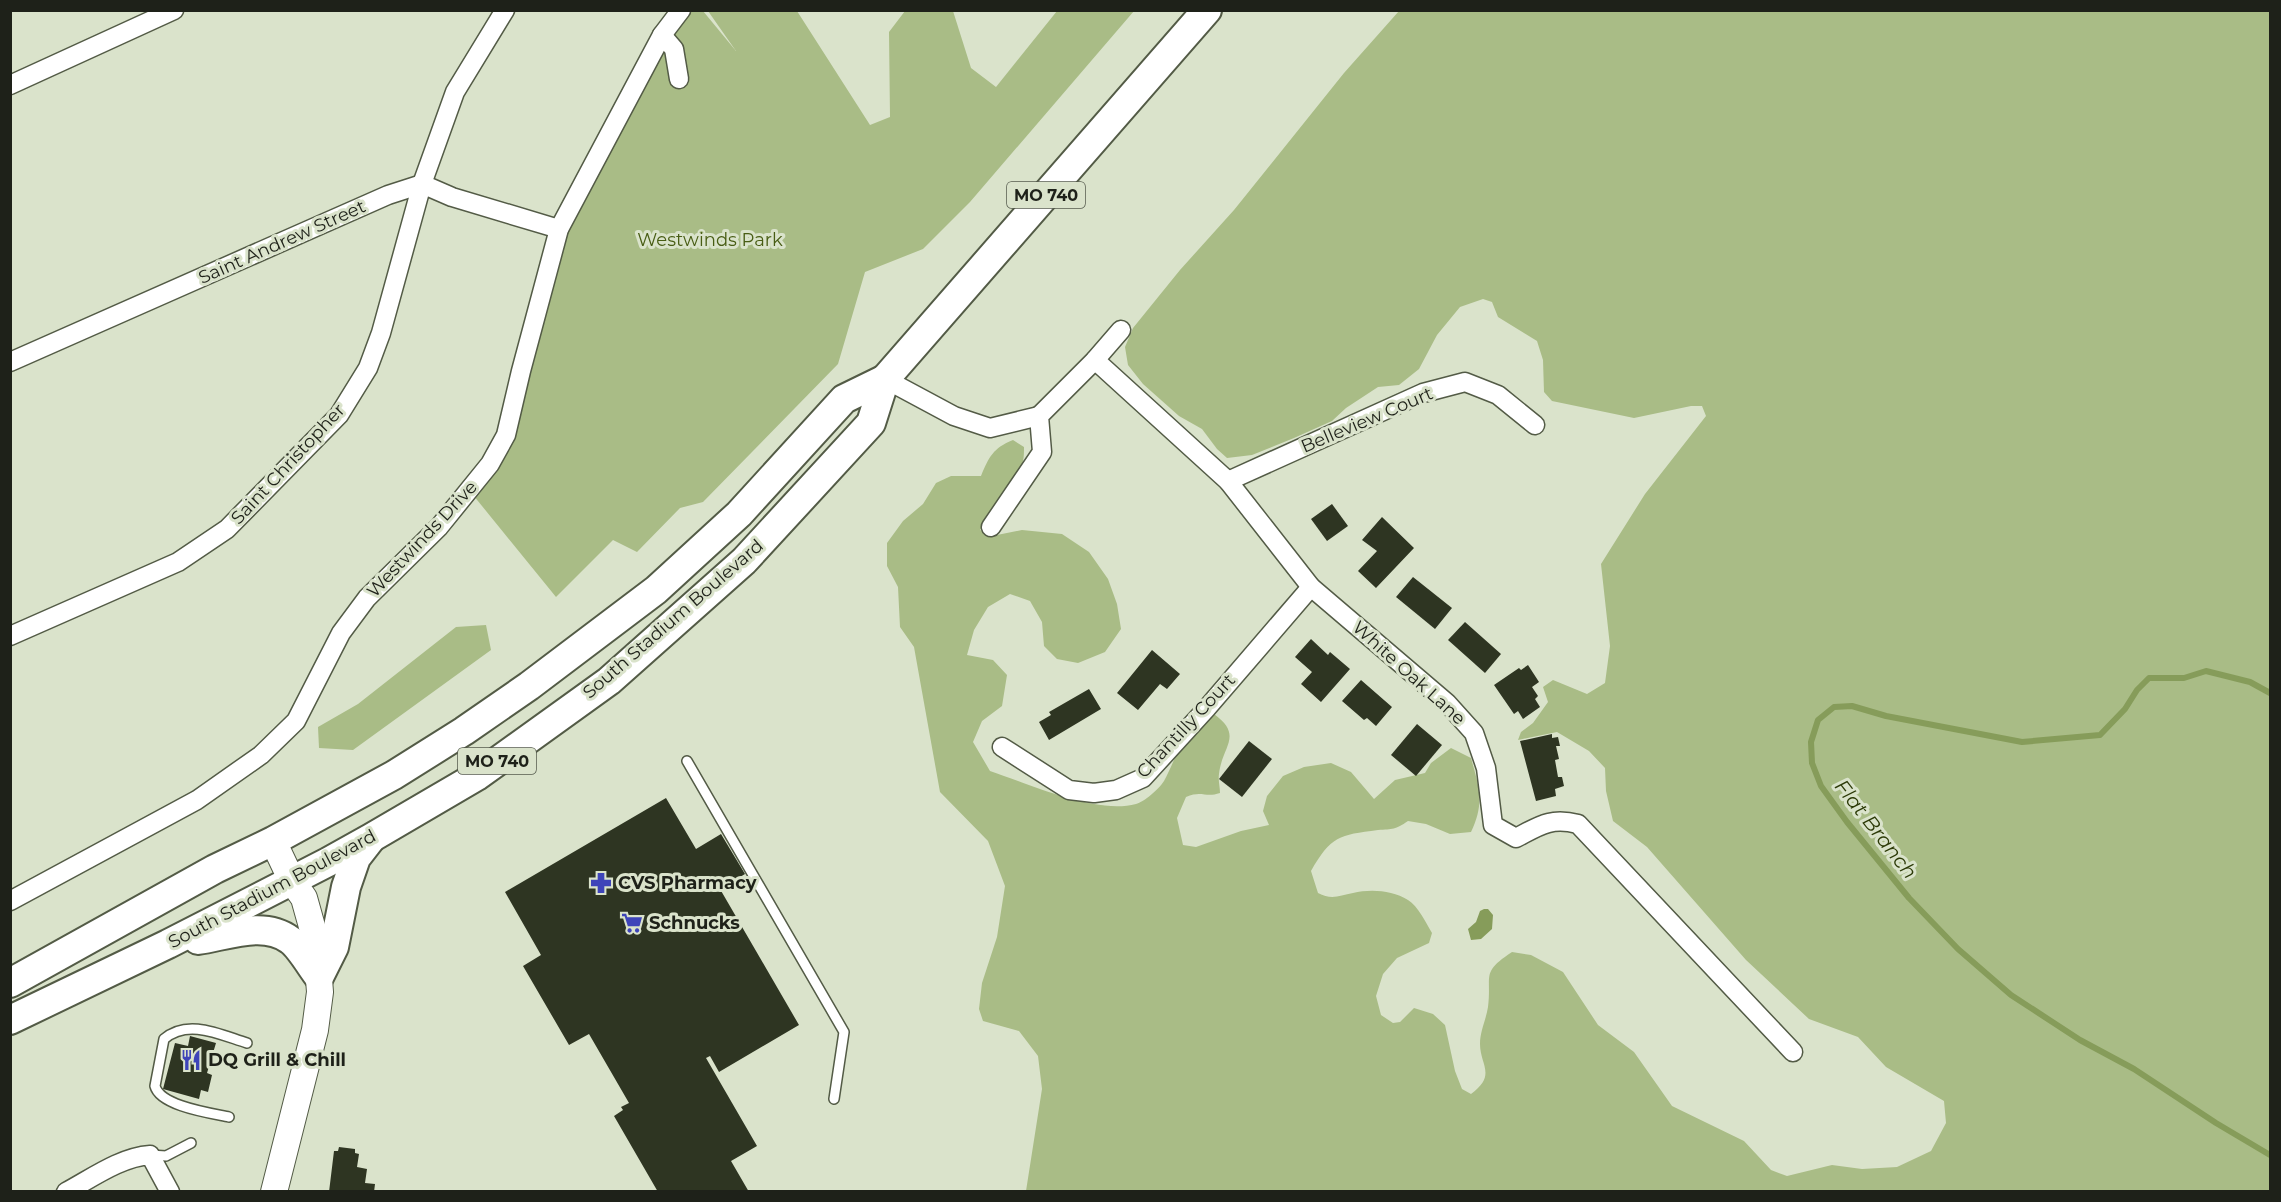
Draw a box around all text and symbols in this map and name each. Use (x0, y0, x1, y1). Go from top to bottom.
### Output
road number: MO 740 (1007, 182, 1085, 208)
street label: Saint Andrew Street (195, 195, 369, 289)
park label: Westwinds Park (637, 229, 783, 251)
street label: Belleview Court (1298, 382, 1436, 458)
street label: Saint Christopher (226, 399, 350, 529)
street label: Westwinds Drive (362, 476, 482, 602)
street label: South Stadium Boulevard (578, 535, 768, 703)
street label: White Oak Lane (1348, 616, 1470, 730)
street label: Chantilly Court (1132, 669, 1240, 783)
road number: MO 740 (458, 748, 536, 774)
water label: Flat Branch (1830, 775, 1922, 883)
street label: South Stadium Boulevard (164, 825, 380, 953)
pharmacy icon: CVS Pharmacy (589, 871, 613, 895)
place label: CVS Pharmacy (618, 872, 757, 894)
supermarket icon: Schnucks (620, 911, 644, 935)
place label: Schnucks (649, 912, 740, 934)
restaurant icon: DQ Grill & Chill (179, 1048, 203, 1072)
place label: DQ Grill & Chill (208, 1049, 346, 1071)

